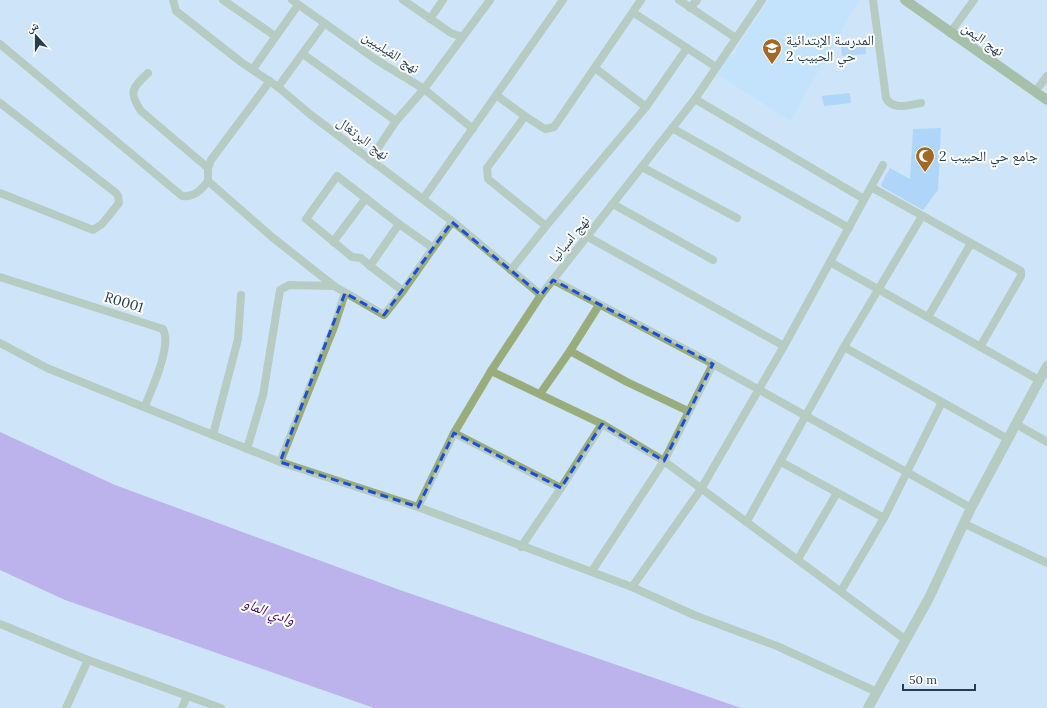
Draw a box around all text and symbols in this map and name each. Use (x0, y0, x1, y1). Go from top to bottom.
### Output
north arrow (16, 16, 56, 56)
text: ش (24, 18, 41, 36)
street label: نهج اليمن (958, 18, 1008, 61)
street label: نهج الفيليبين (358, 27, 423, 78)
place label: المدرسة الإبتدائية حي الحبيب 2 (786, 31, 874, 68)
school or university icon: المدرسة الإبتدائية حي الحبيب 2 (761, 37, 783, 65)
street label: نهج البرتغال (333, 113, 393, 164)
mosque icon: جامع حي الحبيب 2 (914, 145, 936, 173)
place label: جامع حي الحبيب 2 (939, 147, 1038, 168)
street label: نهج اسبانيا (545, 212, 594, 267)
street label: R0001 (102, 288, 146, 316)
water label: وادي الماو (239, 593, 298, 632)
scale bar (903, 666, 975, 692)
text: 50 m (909, 672, 937, 687)

